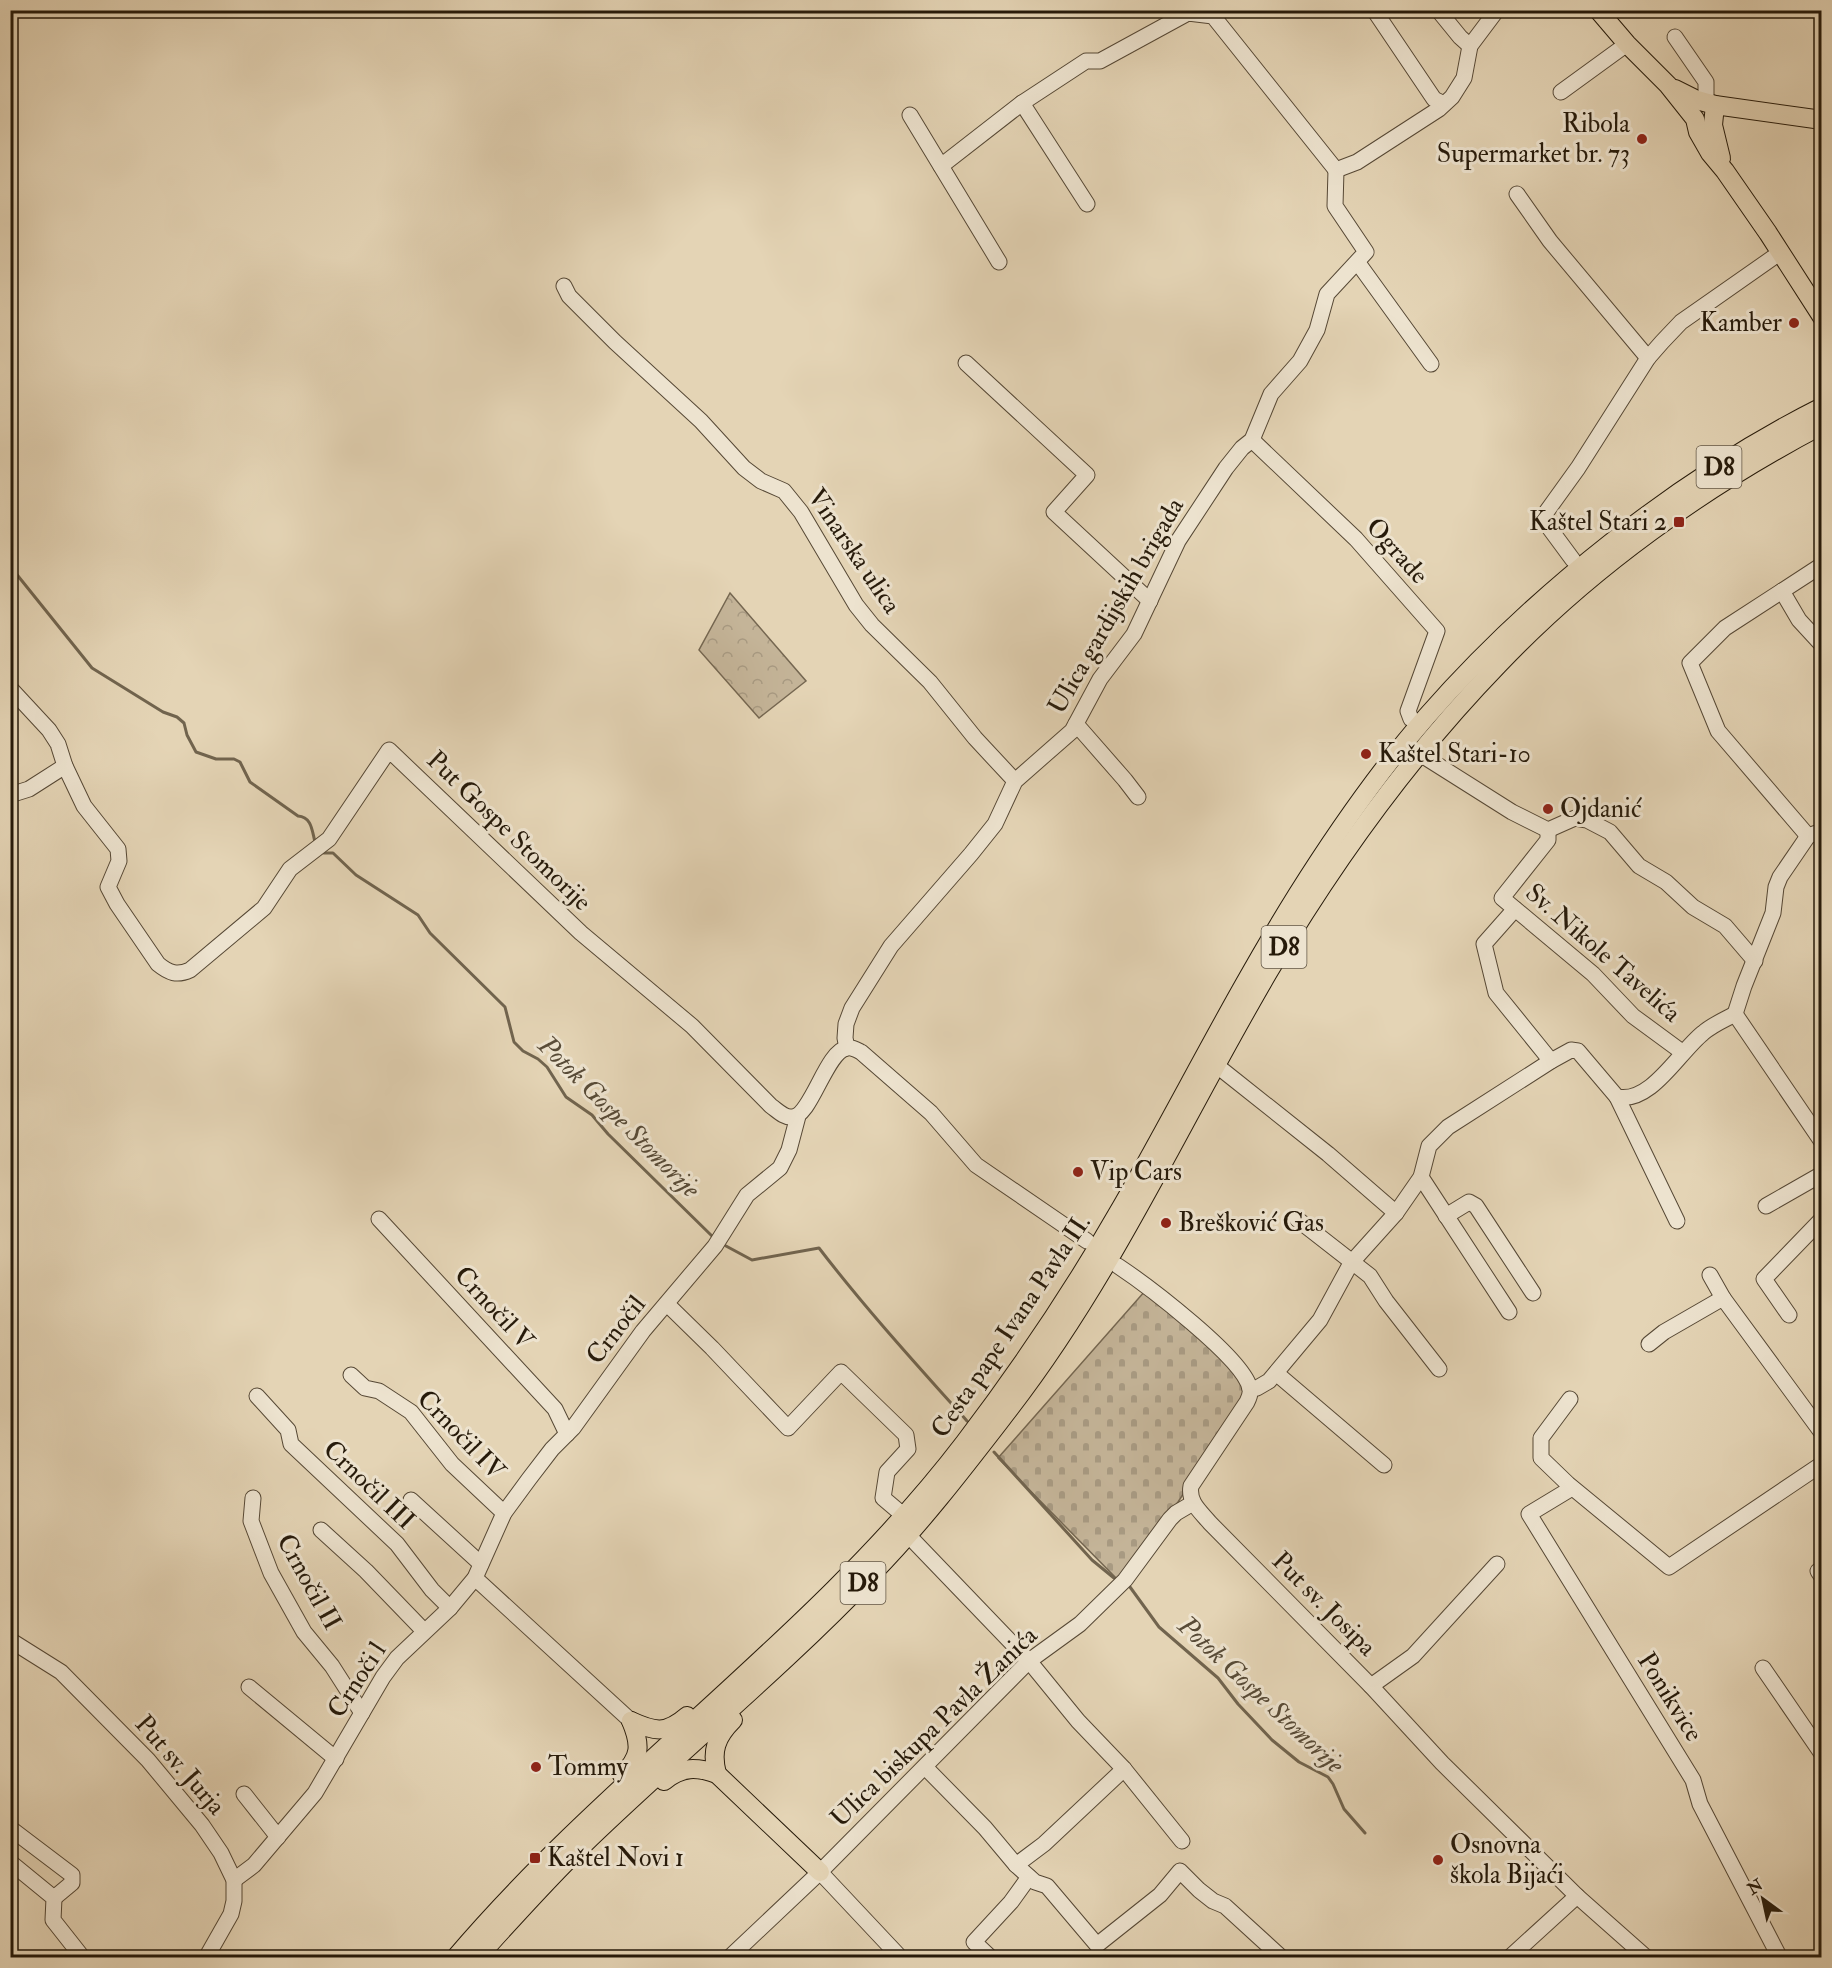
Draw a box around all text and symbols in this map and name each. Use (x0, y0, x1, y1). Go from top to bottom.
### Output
place label: Ribola Supermarket br. 73 (1437, 108, 1630, 171)
marker: Ribola Supermarket br. 73 (1635, 132, 1649, 146)
place label: Kamber (1700, 307, 1782, 339)
marker: Kamber (1787, 316, 1801, 330)
road number: D8 (1696, 446, 1742, 488)
street label: Vinarska ulica (800, 482, 908, 620)
street label: Ulica gardijskih brigada (1041, 492, 1191, 720)
place label: Kaštel Stari 2 (1529, 506, 1667, 538)
street label: Ograde (1359, 511, 1435, 591)
marker: Kaštel Stari 2 (1672, 515, 1686, 529)
place label: Kaštel Stari-10 (1378, 738, 1531, 770)
street label: Put Gospe Stomorije (419, 744, 598, 919)
marker: Kaštel Stari-10 (1359, 747, 1373, 761)
place label: Ojdanić (1560, 793, 1642, 825)
marker: Ojdanić (1541, 802, 1555, 816)
street label: Sv. Nikole Tavelića (1519, 877, 1688, 1029)
road number: D8 (1262, 926, 1306, 968)
water label: Potok Gospe Stomorije (530, 1028, 708, 1206)
place label: Vip Cars (1090, 1156, 1182, 1189)
marker: Vip Cars (1071, 1165, 1085, 1179)
place label: Brešković Gas (1178, 1207, 1324, 1239)
street label: Cesta pape Ivana Pavla II. (924, 1208, 1099, 1445)
marker: Brešković Gas (1159, 1216, 1173, 1230)
street label: Crnočil V (447, 1260, 542, 1358)
street label: Crnočil (579, 1289, 653, 1371)
street label: Crnočil IV (410, 1383, 513, 1488)
street label: Crnočil III (316, 1433, 422, 1537)
street label: Crnočil II (270, 1528, 348, 1636)
street label: Put sv. Josipa (1264, 1545, 1383, 1664)
road number: D8 (840, 1562, 886, 1604)
water label: Potok Gospe Stomorije (1170, 1609, 1352, 1781)
street label: Ulica biskupa Pavla Žanića (822, 1618, 1045, 1835)
street label: Crnoči l (321, 1636, 393, 1724)
street label: Ponikvice (1630, 1646, 1710, 1748)
street label: Put sv. Jurja (128, 1708, 232, 1822)
place label: Tommy (548, 1751, 628, 1783)
marker: Tommy (529, 1760, 543, 1774)
place label: Osnovna škola Bijaći (1450, 1829, 1564, 1891)
place label: Kaštel Novi 1 (547, 1842, 684, 1874)
marker: Kaštel Novi 1 (528, 1851, 542, 1865)
marker: Osnovna škola Bijaći (1431, 1853, 1445, 1867)
north arrow (1733, 1869, 1793, 1929)
text: N (1743, 1875, 1767, 1900)

